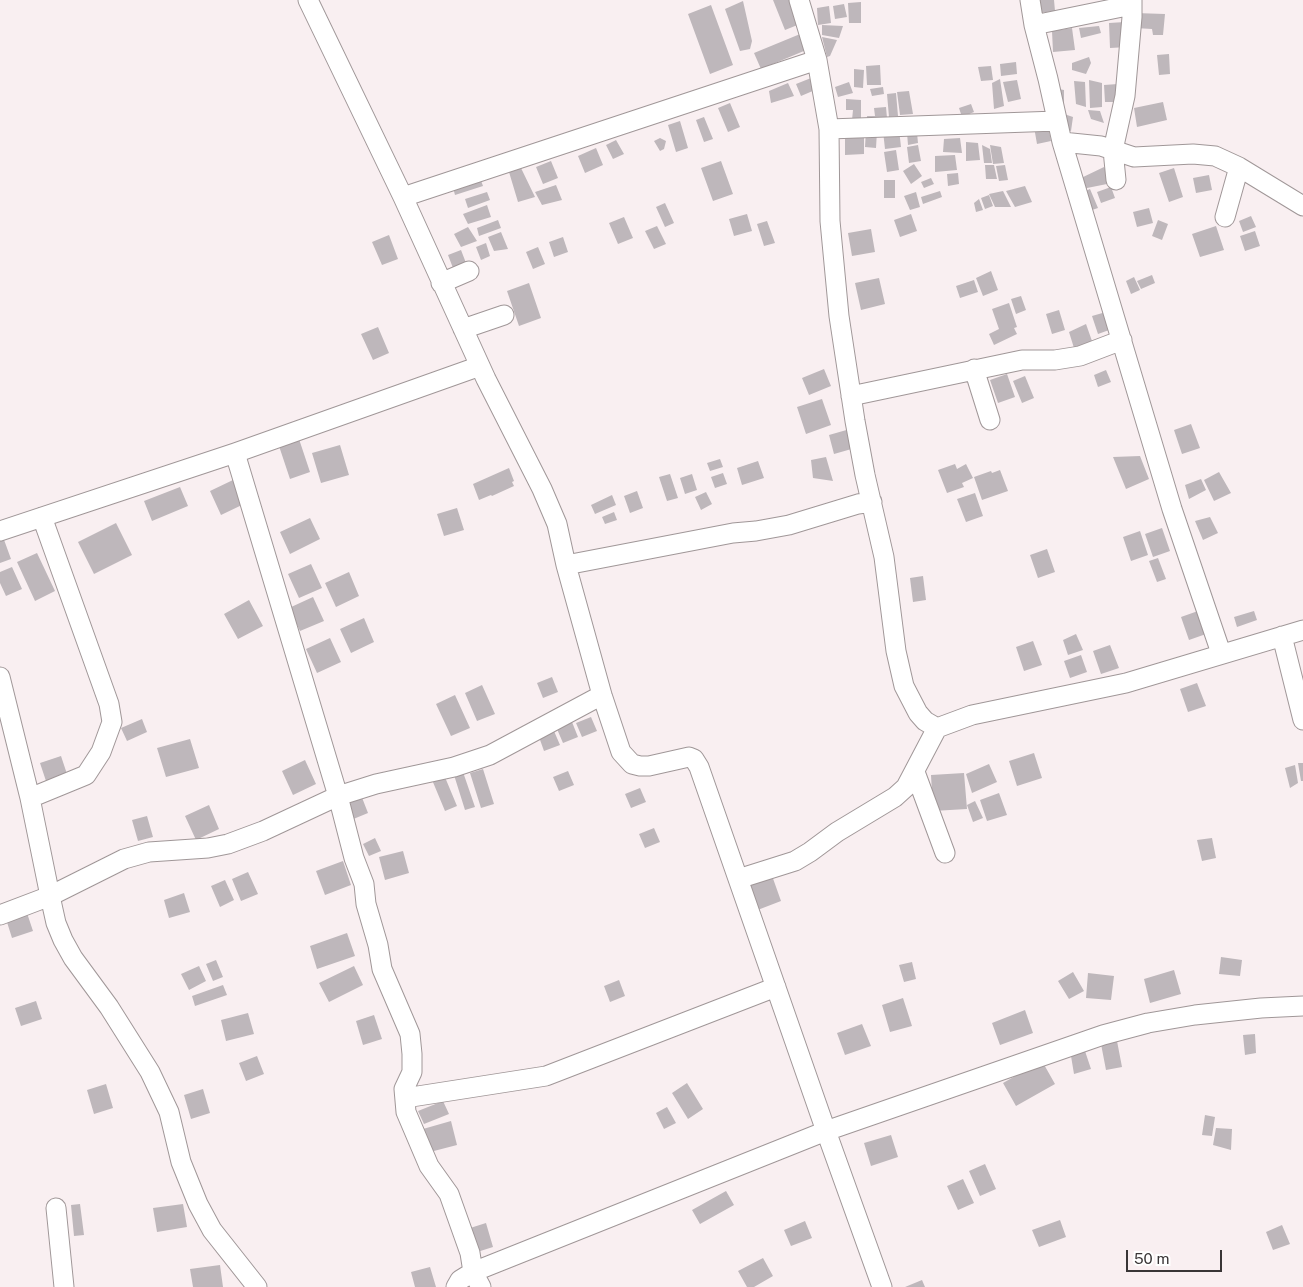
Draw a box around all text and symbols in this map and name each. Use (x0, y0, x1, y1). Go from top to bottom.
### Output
scale bar (1128, 1240, 1224, 1272)
text: 50 m (1134, 1250, 1169, 1267)

